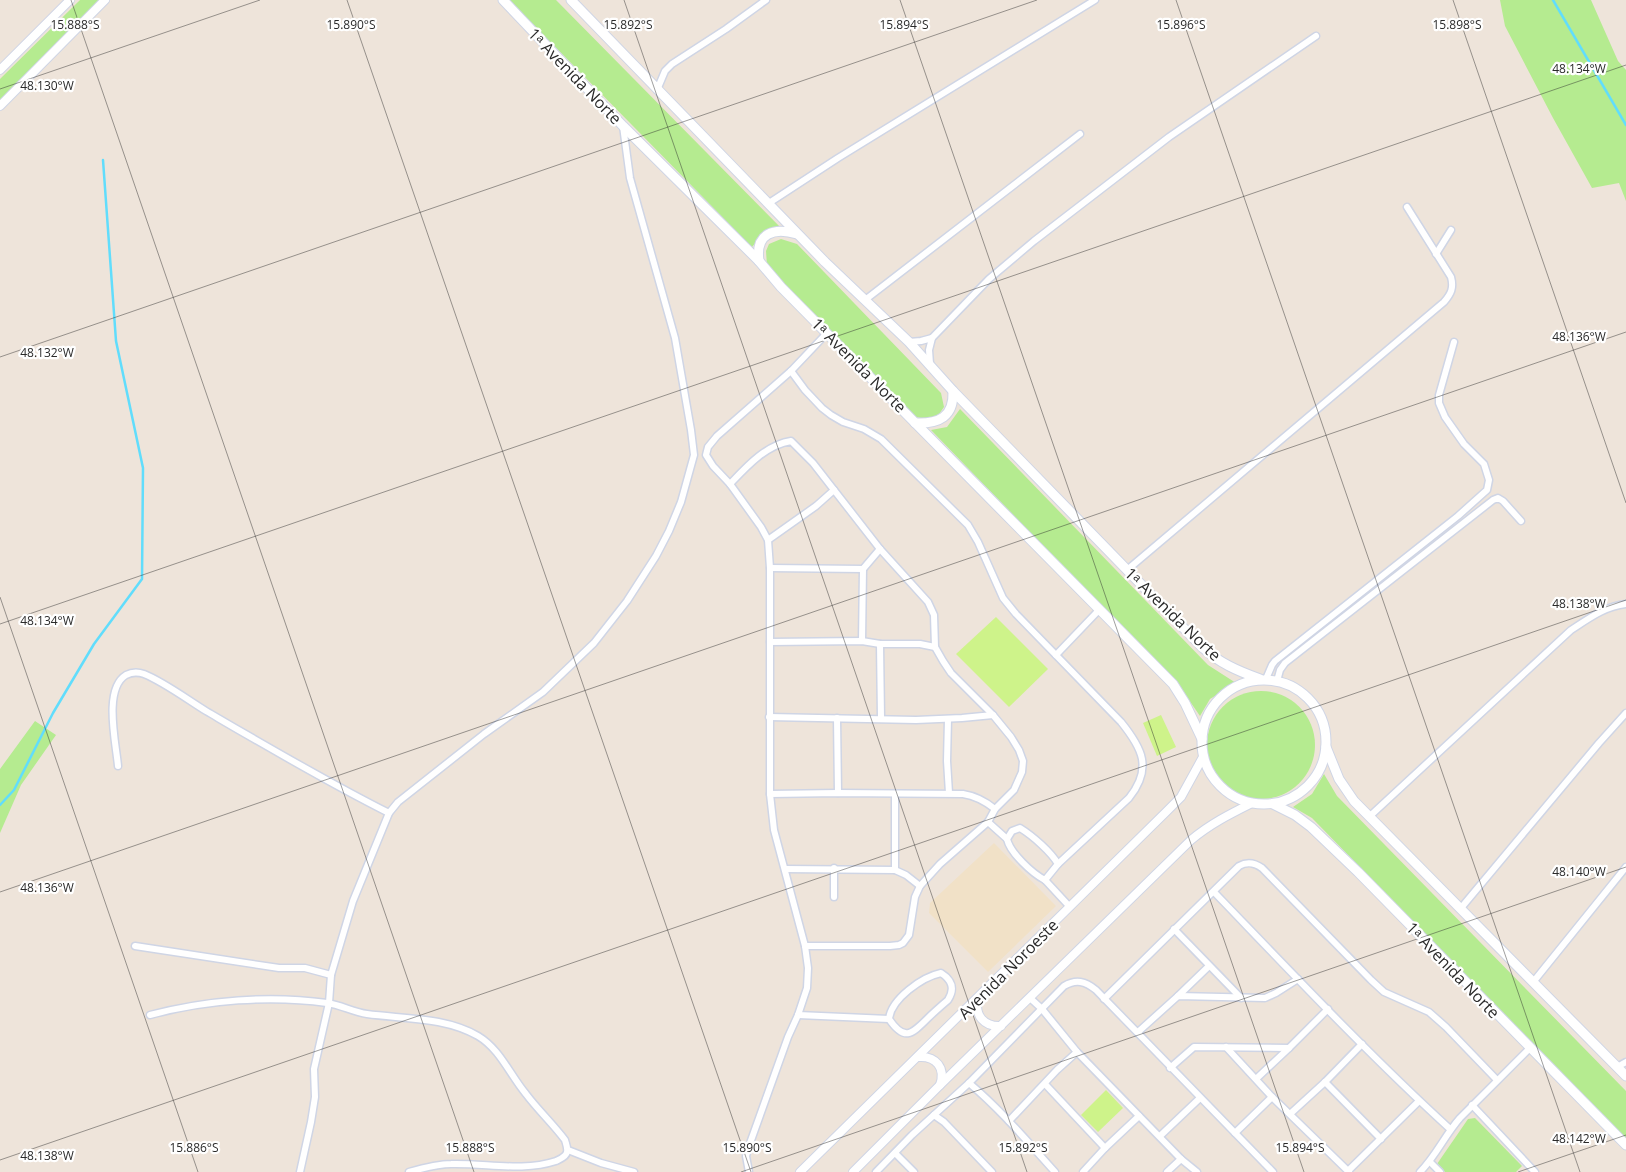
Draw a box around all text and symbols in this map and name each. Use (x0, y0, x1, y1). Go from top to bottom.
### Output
text: 15.888°S (50, 16, 100, 33)
text: 15.890°S (326, 16, 376, 33)
text: 15.892°S (603, 16, 653, 33)
text: 15.894°S (879, 16, 929, 33)
text: 15.896°S (1156, 16, 1206, 33)
text: 15.898°S (1432, 16, 1482, 33)
street label: 1ᵃ Avenida Norte (523, 23, 627, 129)
text: 48.134°W (1552, 60, 1606, 77)
text: 48.130°W (20, 77, 74, 94)
street label: 1ᵃ Avenida Norte (807, 313, 911, 417)
text: 48.136°W (1552, 328, 1606, 345)
text: 48.132°W (20, 344, 74, 361)
street label: 1ᵃ Avenida Norte (1120, 562, 1226, 666)
text: 48.138°W (1552, 595, 1606, 612)
text: 48.134°W (20, 612, 74, 629)
text: 48.140°W (1552, 863, 1606, 880)
text: 48.136°W (20, 879, 74, 896)
street label: Avenida Noroeste (953, 914, 1063, 1024)
street label: 1ᵃ Avenida Norte (1401, 917, 1505, 1023)
text: 48.142°W (1552, 1130, 1606, 1147)
text: 15.886°S (169, 1139, 219, 1156)
text: 15.888°S (445, 1139, 495, 1156)
text: 15.890°S (722, 1139, 772, 1156)
text: 15.892°S (998, 1139, 1048, 1156)
text: 15.894°S (1275, 1139, 1325, 1156)
text: 48.138°W (20, 1147, 74, 1164)

